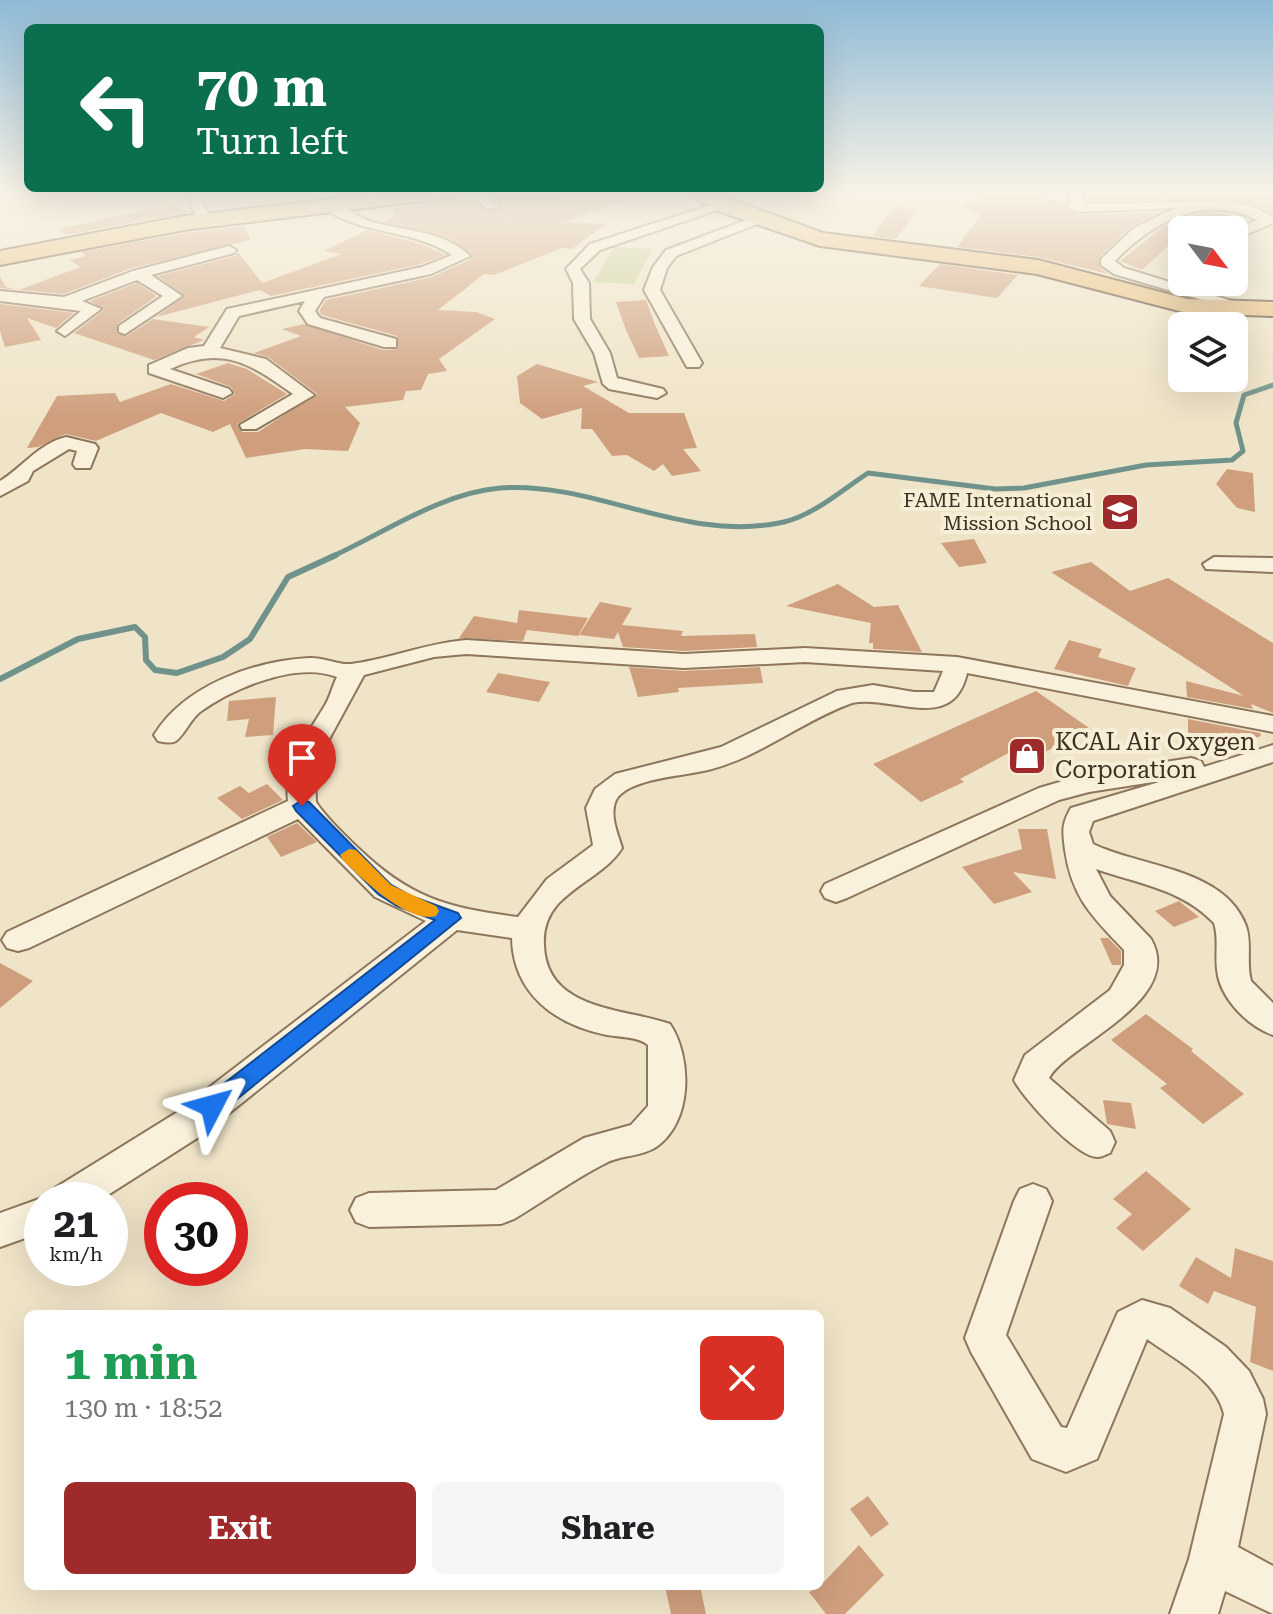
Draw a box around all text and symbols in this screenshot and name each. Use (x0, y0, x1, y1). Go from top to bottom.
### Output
text: 70 m (196, 54, 327, 120)
icon: left (64, 56, 168, 160)
text: Turn left (196, 121, 348, 163)
north arrow (1168, 216, 1248, 296)
map controls (1168, 216, 1248, 392)
button: layers (1168, 312, 1248, 392)
place label: FAME International Mission School (903, 488, 1092, 535)
school or university icon: FAME International Mission School (1099, 491, 1141, 533)
pin (268, 724, 336, 806)
place label: KCAL Air Oxygen Corporation (1055, 728, 1256, 784)
shop icon: KCAL Air Oxygen Corporation (1006, 735, 1048, 777)
icon: arrive (280, 736, 324, 780)
position arrow (170, 1064, 254, 1148)
speed limit sign: 30 (144, 1182, 248, 1286)
text: 21 (54, 1200, 98, 1247)
text: km/h (49, 1242, 103, 1266)
text: 1 min (64, 1335, 197, 1391)
button: close (700, 1336, 784, 1420)
text: 130 m · 18:52 (64, 1393, 223, 1423)
button: Exit (64, 1482, 416, 1574)
button: Share (432, 1482, 784, 1574)

